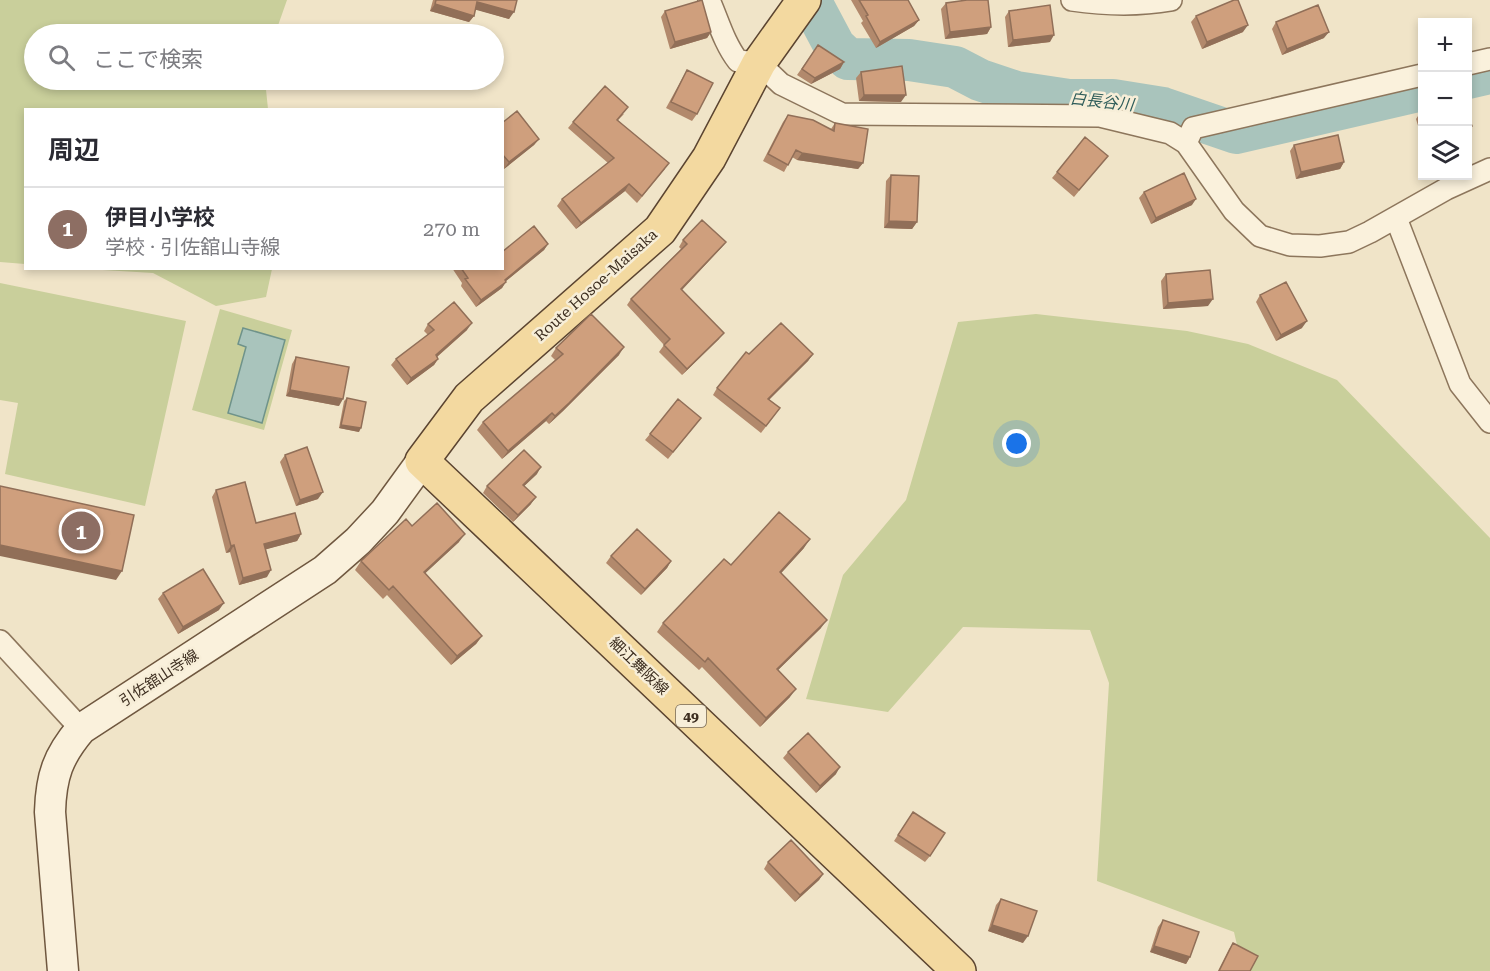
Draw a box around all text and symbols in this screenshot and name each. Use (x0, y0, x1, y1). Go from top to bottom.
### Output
map controls (1418, 18, 1472, 180)
button: + (1418, 18, 1472, 72)
search box (24, 24, 504, 90)
icon: search (45, 41, 78, 74)
text: ここで検索 (93, 47, 203, 72)
button: − (1418, 72, 1472, 126)
water label: 白長谷川 (1069, 89, 1137, 114)
button: layers (1418, 126, 1472, 180)
text: 周辺 (48, 135, 100, 165)
text: 伊目小学校 (105, 205, 215, 230)
text: 1 (62, 217, 73, 241)
text: 270 m (423, 217, 480, 241)
street label: Route Hosoe-Maisaka (531, 225, 661, 345)
text: 学校 · 引佐舘山寺線 (105, 235, 280, 259)
your location (1002, 429, 1031, 458)
pin: 1 (62, 508, 100, 554)
street label: 細江舞阪線 (606, 633, 672, 699)
street label: 引佐舘山寺線 (116, 646, 202, 710)
road number: 49 (676, 705, 706, 727)

